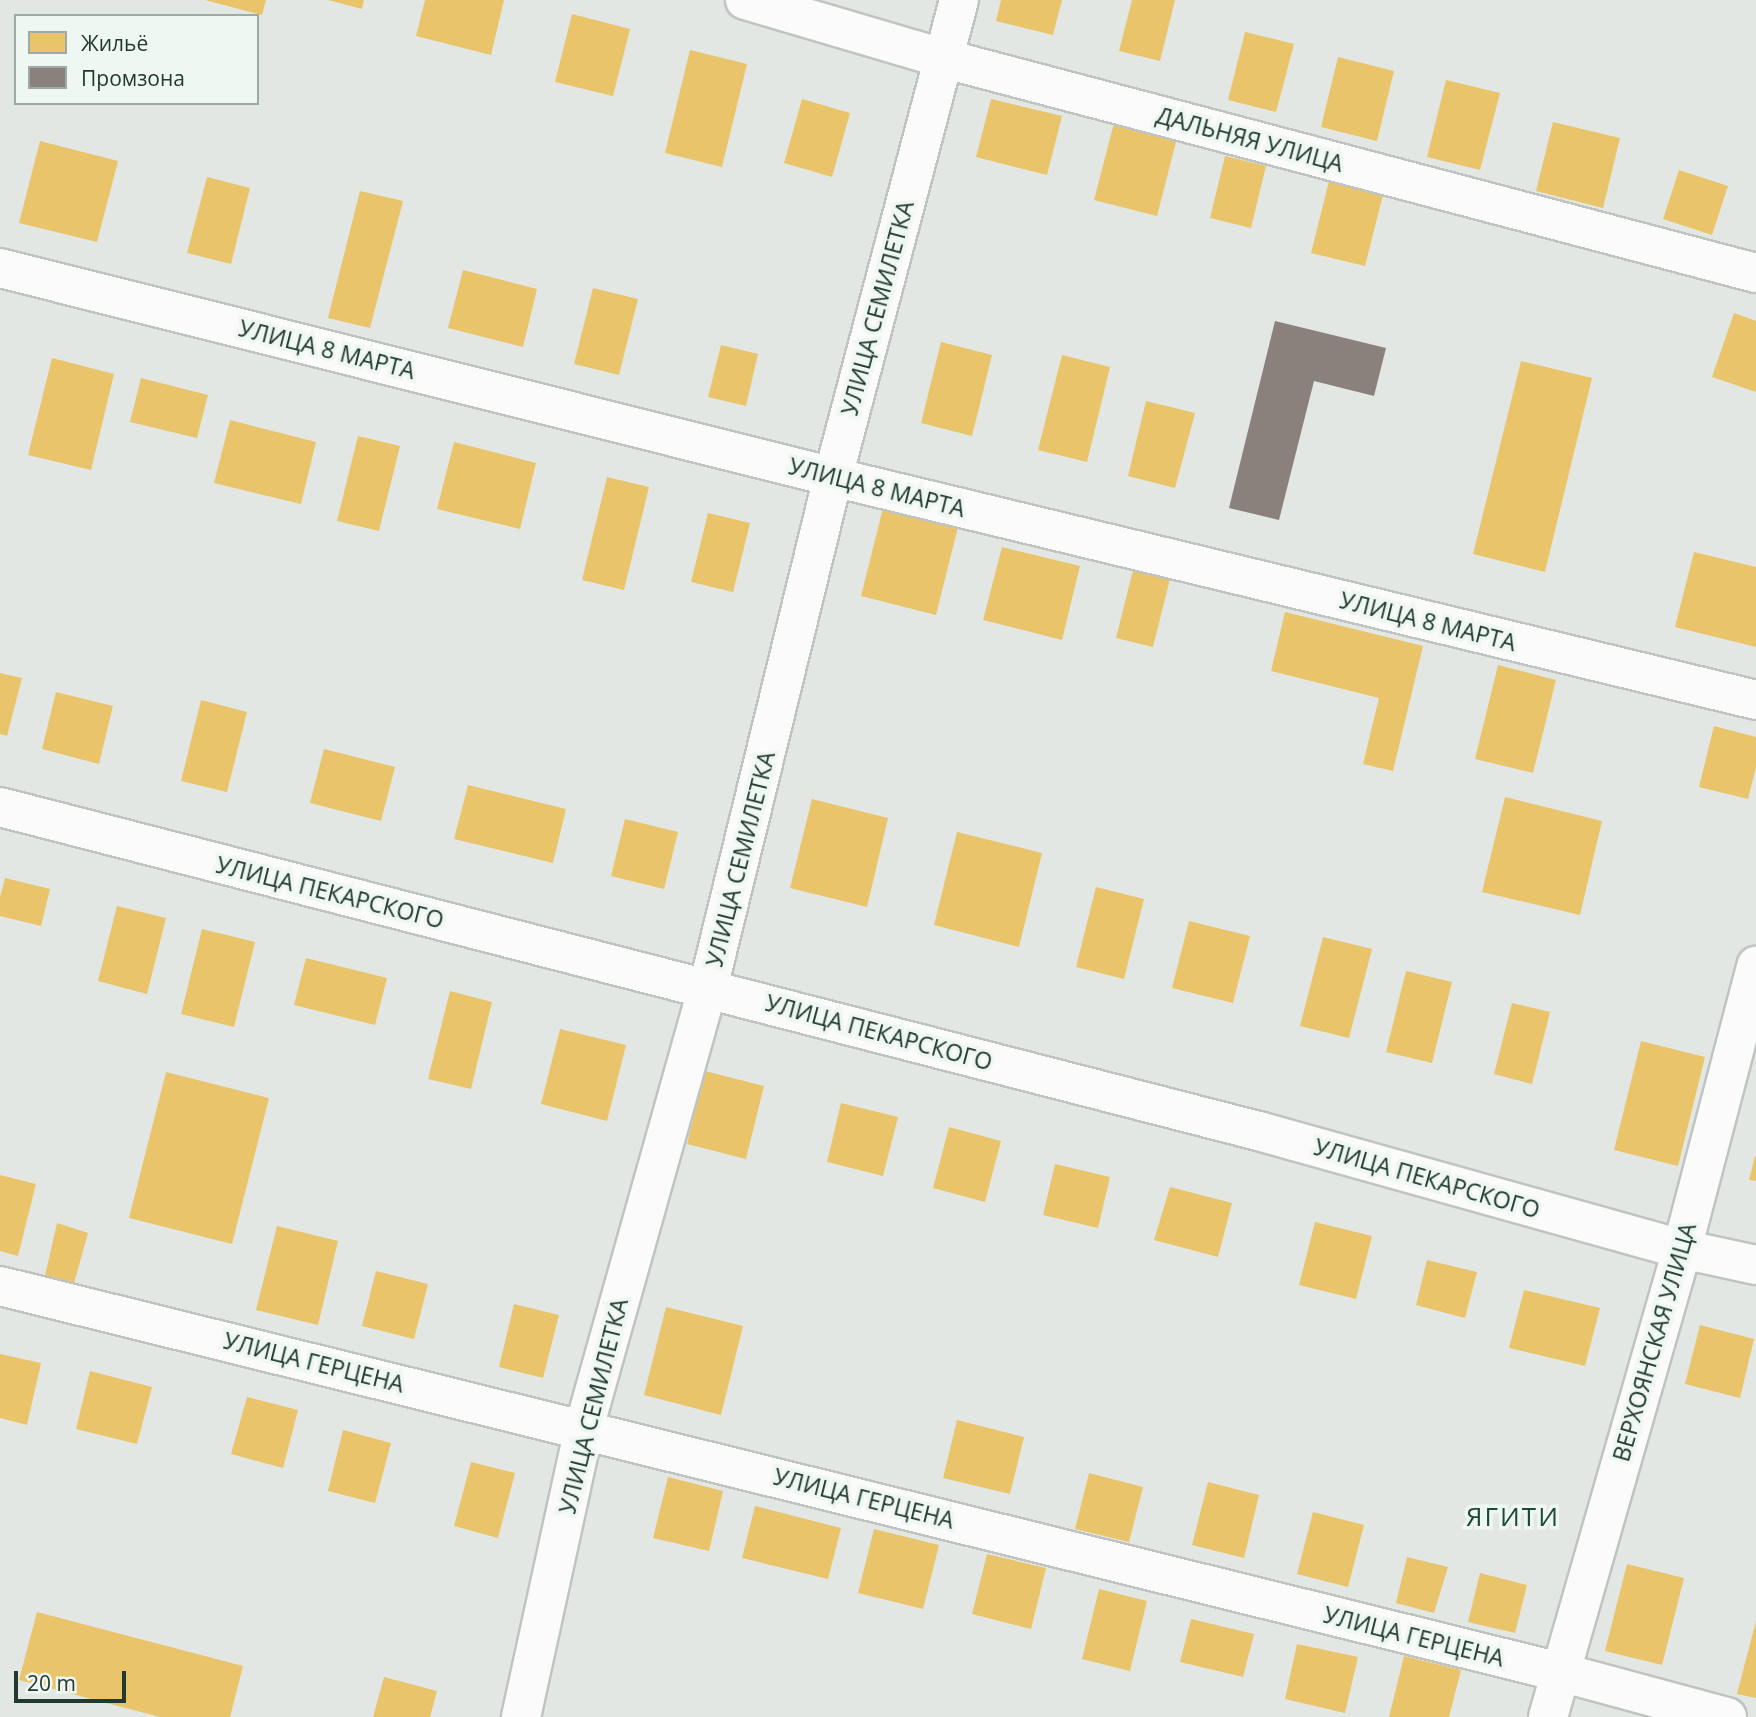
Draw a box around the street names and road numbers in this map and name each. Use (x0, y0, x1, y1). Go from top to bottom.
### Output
street label: ДАЛЬНЯЯ УЛИЦА (1154, 101, 1346, 177)
street label: УЛИЦА СЕМИЛЕТКА (835, 198, 919, 418)
street label: УЛИЦА 8 МАРТА (236, 314, 418, 384)
street label: УЛИЦА 8 МАРТА (786, 452, 968, 522)
street label: УЛИЦА 8 МАРТА (1337, 586, 1519, 656)
street label: УЛИЦА СЕМИЛЕТКА (700, 748, 780, 970)
street label: УЛИЦА ПЕКАРСКОГО (213, 850, 447, 934)
street label: УЛИЦА ПЕКАРСКОГО (763, 988, 995, 1076)
street label: УЛИЦА ПЕКАРСКОГО (1311, 1133, 1543, 1223)
street label: ВЕРХОЯНСКАЯ УЛИЦА (1607, 1219, 1701, 1465)
street label: УЛИЦА СЕМИЛЕТКА (553, 1295, 633, 1517)
street label: УЛИЦА ГЕРЦЕНА (221, 1326, 407, 1398)
street label: УЛИЦА ГЕРЦЕНА (771, 1462, 957, 1534)
street label: УЛИЦА ГЕРЦЕНА (1321, 1600, 1507, 1672)

